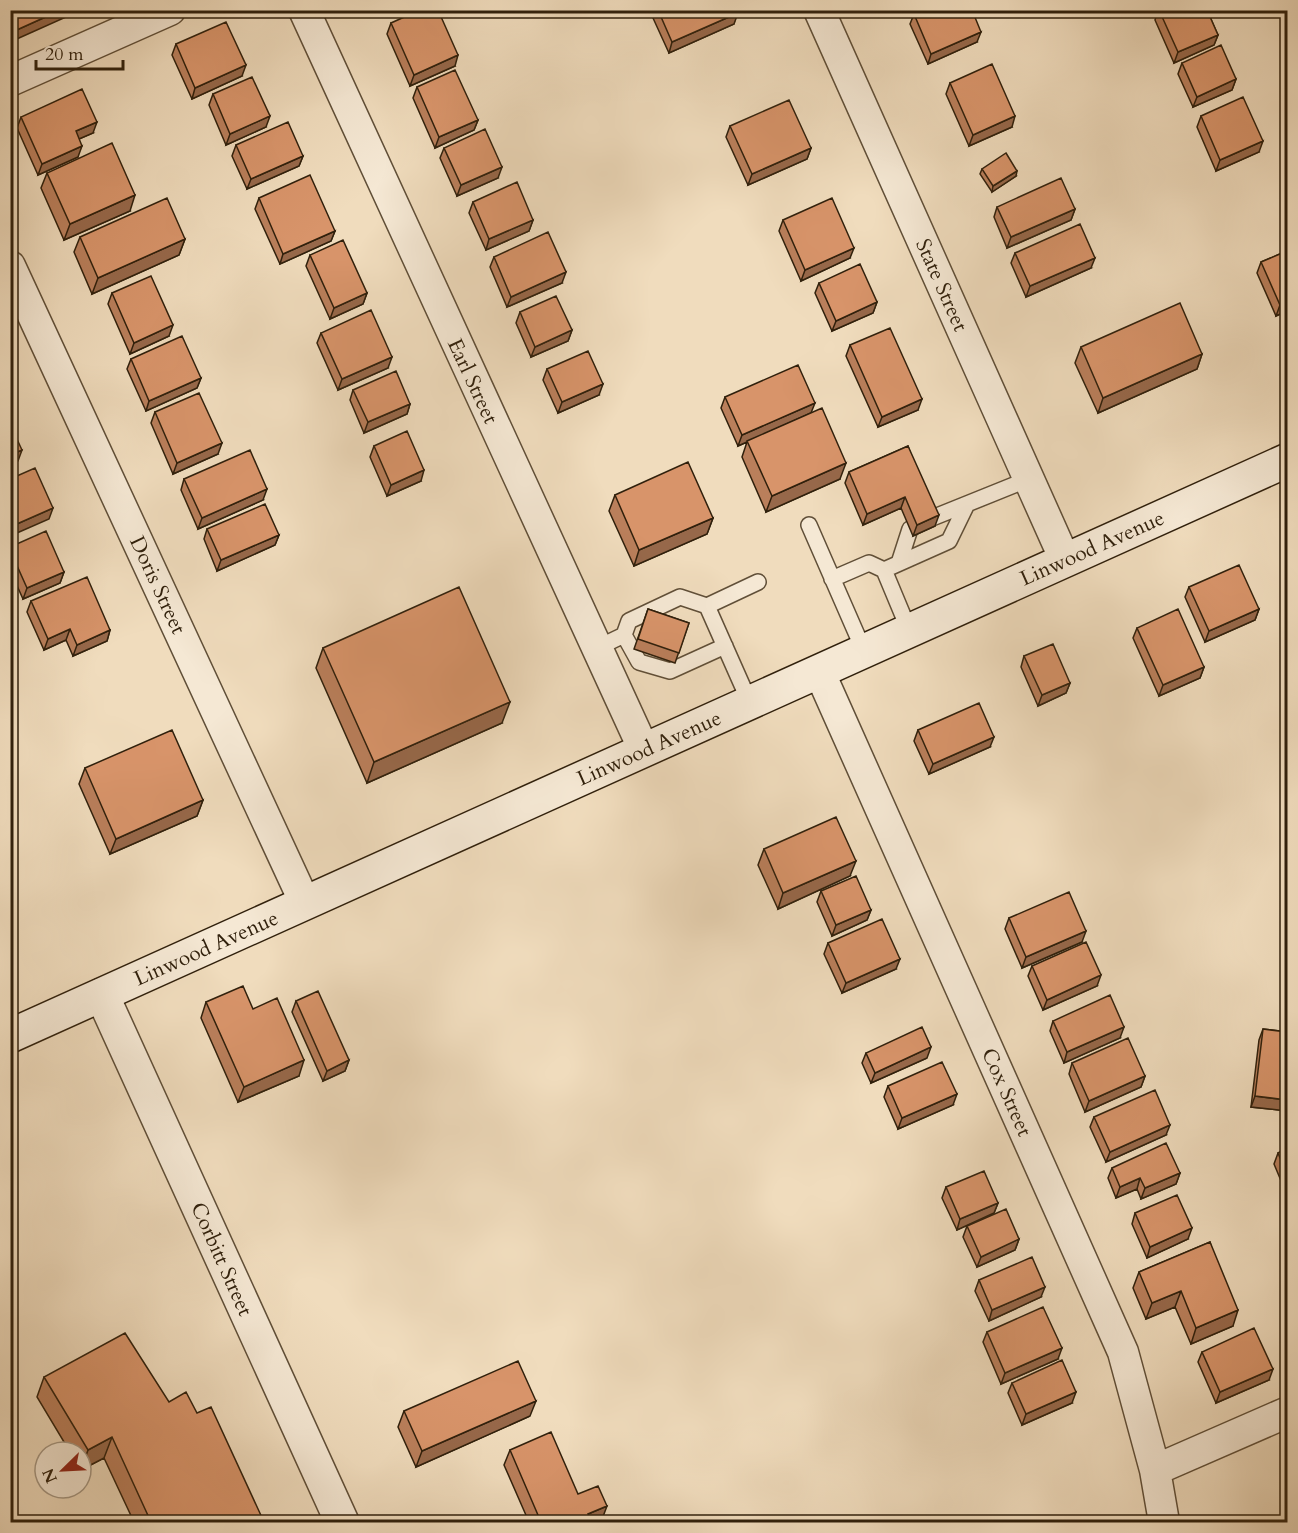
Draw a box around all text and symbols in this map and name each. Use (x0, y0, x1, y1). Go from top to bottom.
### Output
scale bar (36, 33, 123, 71)
text: 20 m (45, 42, 84, 67)
street label: State Street (908, 234, 975, 336)
street label: Earl Street (440, 334, 505, 429)
street label: Linwood Avenue (1016, 504, 1169, 593)
street label: Doris Street (122, 531, 193, 639)
street label: Linwood Avenue (573, 704, 726, 793)
street label: Linwood Avenue (130, 904, 283, 993)
street label: Cox Street (974, 1043, 1039, 1141)
street label: Corbitt Street (184, 1198, 260, 1321)
north arrow (33, 1440, 93, 1500)
text: N (37, 1465, 63, 1487)

